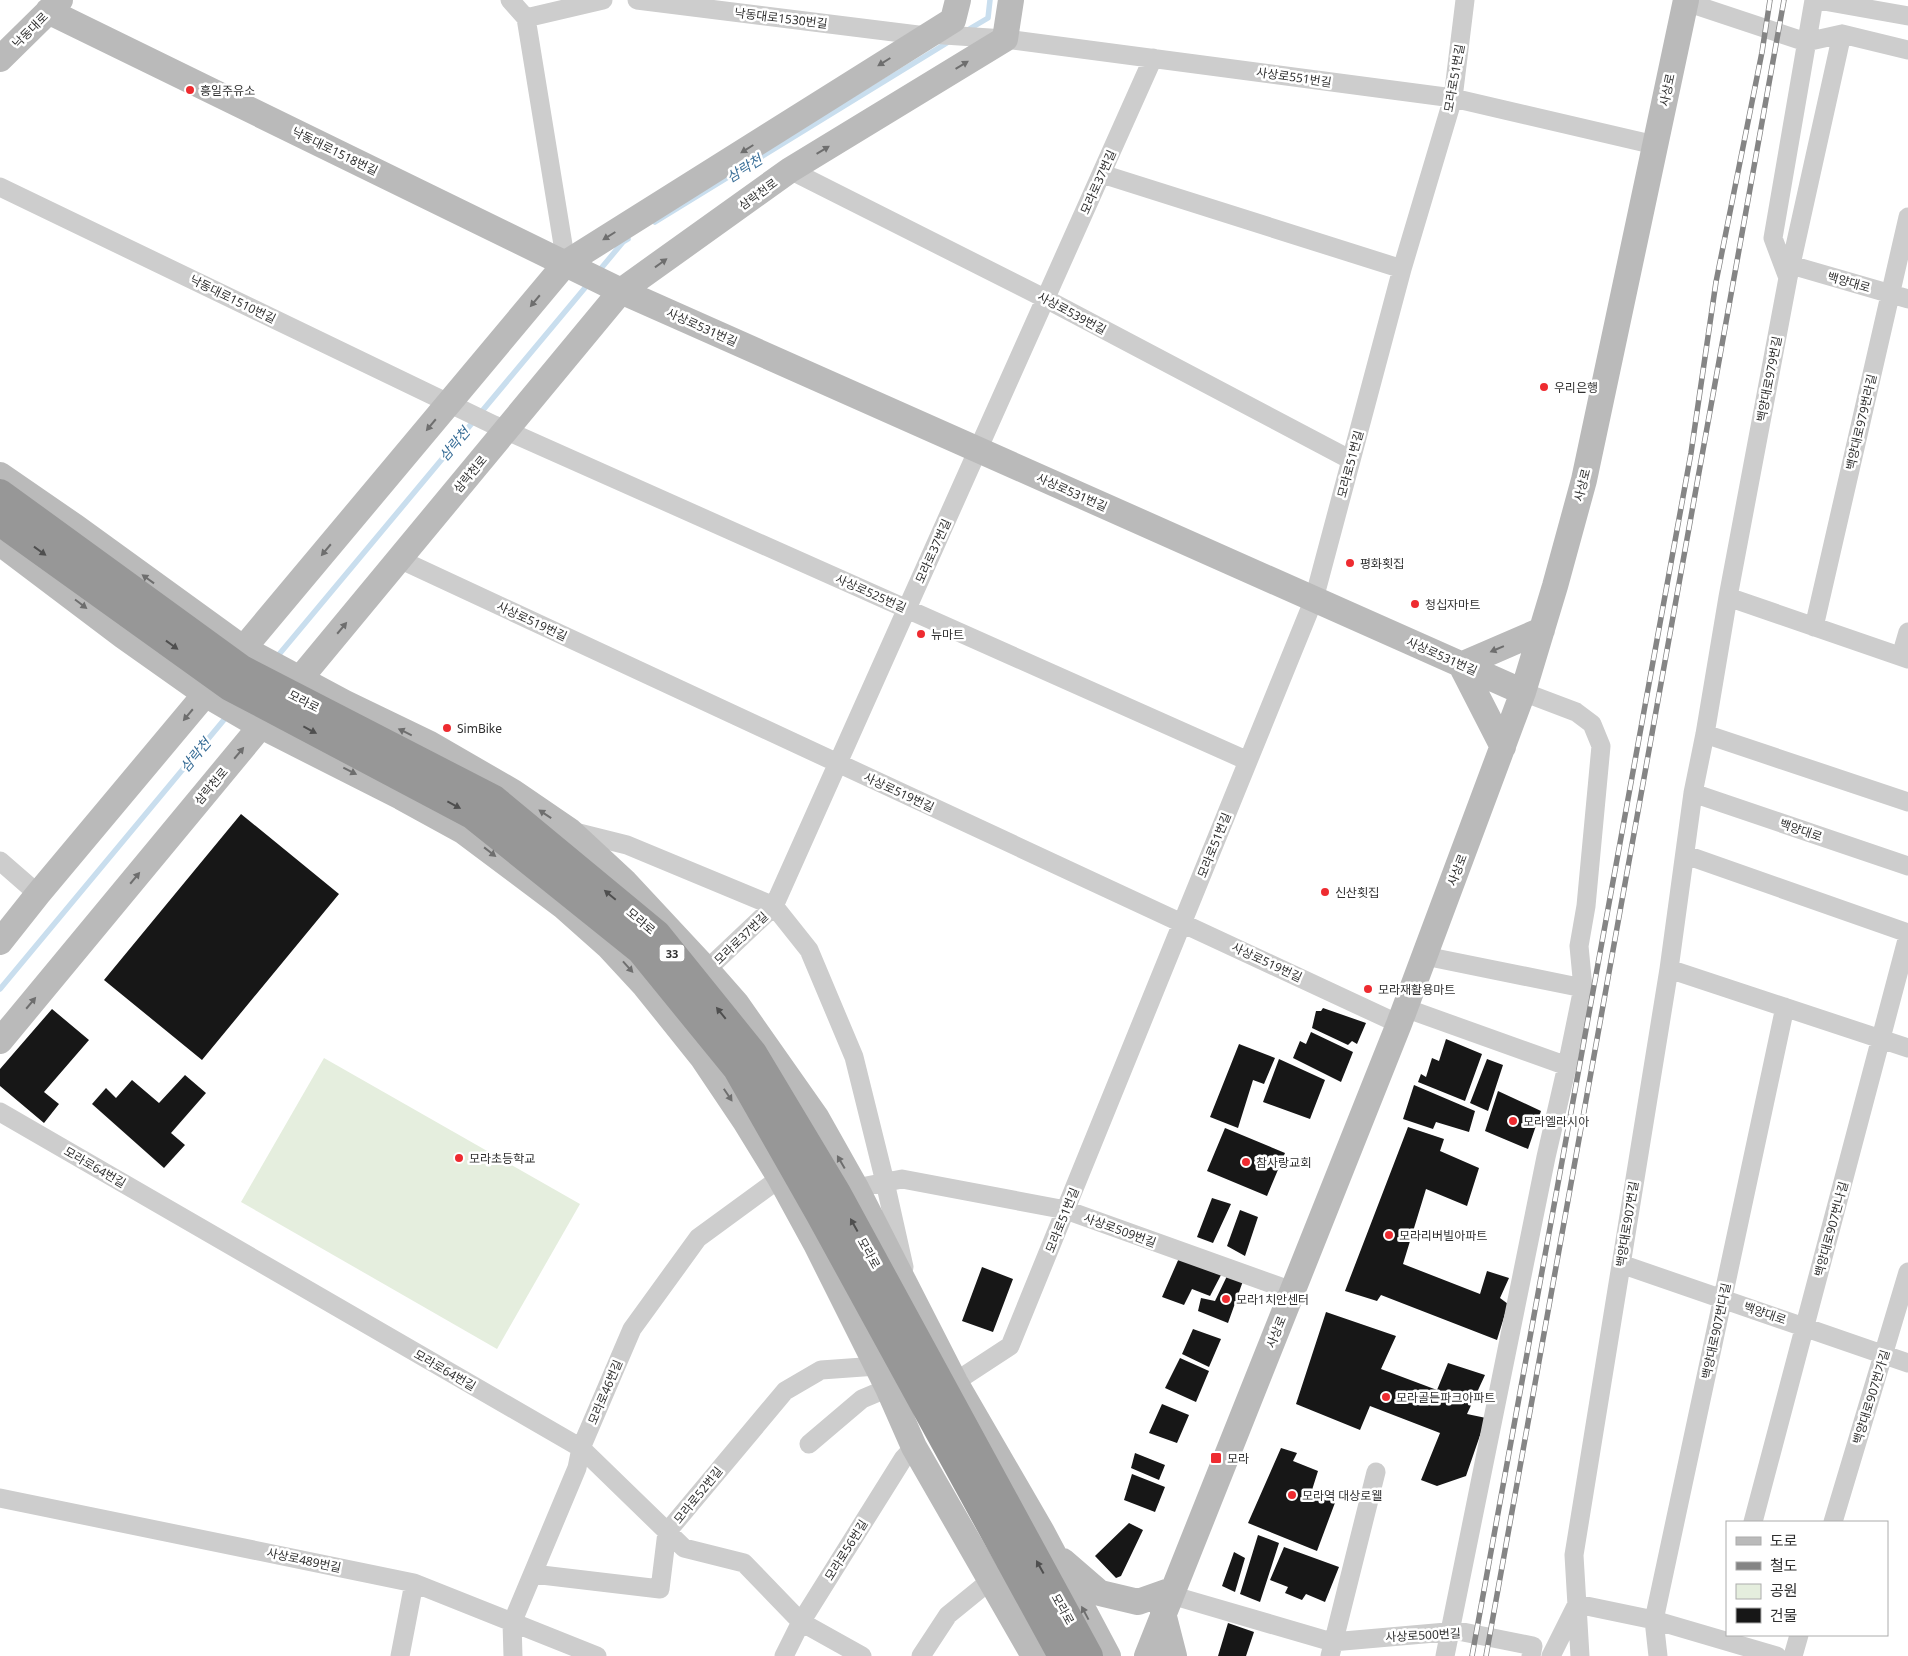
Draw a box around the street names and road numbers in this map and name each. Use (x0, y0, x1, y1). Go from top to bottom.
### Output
street label: 낙동대로1530번길 (733, 4, 829, 32)
street label: 낙동대로 (8, 8, 52, 52)
street label: 모라로51번길 (1440, 43, 1468, 113)
street label: 사상로551번길 (1255, 63, 1333, 91)
street label: 사상로 (1655, 72, 1679, 108)
street label: 낙동대로1518번길 (289, 123, 381, 179)
street label: 모라로37번길 (1076, 147, 1120, 217)
street label: 삼락천로 (735, 174, 781, 214)
street label: 백양대로 (1825, 268, 1873, 296)
street label: 낙동대로1510번길 (187, 271, 279, 327)
street label: 사상로539번길 (1035, 288, 1109, 338)
street label: 사상로531번길 (664, 304, 740, 350)
street label: 백양대로979번길 (1752, 335, 1786, 423)
street label: 백양대로979번라길 (1842, 372, 1880, 472)
street label: 모라로51번길 (1333, 429, 1367, 499)
street label: 삼락천로 (449, 452, 491, 496)
street label: 사상로 (1570, 467, 1594, 503)
street label: 사상로531번길 (1034, 469, 1110, 515)
street label: 모라로37번길 (911, 516, 955, 586)
street label: 사상로525번길 (833, 570, 909, 616)
street label: 사상로519번길 (494, 597, 570, 645)
street label: 사상로531번길 (1404, 633, 1480, 679)
street label: 모라로 (285, 686, 323, 716)
street label: 삼락천로 (190, 764, 232, 808)
street label: 사상로519번길 (861, 768, 937, 816)
street label: 모라로51번길 (1193, 810, 1235, 880)
street label: 백양대로 (1777, 815, 1825, 845)
street label: 사상로 (1443, 851, 1471, 889)
street label: 모라로 (623, 904, 659, 938)
street label: 모라로37번길 (710, 908, 772, 968)
street label: 사상로519번길 (1229, 938, 1305, 986)
road number: 33 (660, 944, 684, 961)
street label: 모라로64번길 (61, 1142, 129, 1192)
street label: 백양대로907번길 (1612, 1180, 1642, 1268)
street label: 백양대로907번나길 (1810, 1180, 1852, 1278)
street label: 모라로51번길 (1041, 1185, 1083, 1255)
street label: 사상로509번길 (1081, 1209, 1159, 1251)
street label: 모라로 (854, 1234, 884, 1272)
street label: 백양대로907번다길 (1698, 1281, 1734, 1381)
street label: 백양대로 (1741, 1298, 1789, 1328)
street label: 사상로 (1262, 1313, 1290, 1351)
street label: 모라로64번길 (411, 1345, 479, 1395)
street label: 백양대로907번가길 (1849, 1348, 1893, 1446)
street label: 모라로46번길 (584, 1357, 626, 1427)
street label: 모라로52번길 (670, 1463, 726, 1527)
street label: 모라로56번길 (821, 1516, 871, 1584)
street label: 사상로489번길 (265, 1544, 343, 1576)
street label: 모라로 (1048, 1590, 1078, 1628)
street label: 사상로500번길 (1385, 1625, 1461, 1645)

